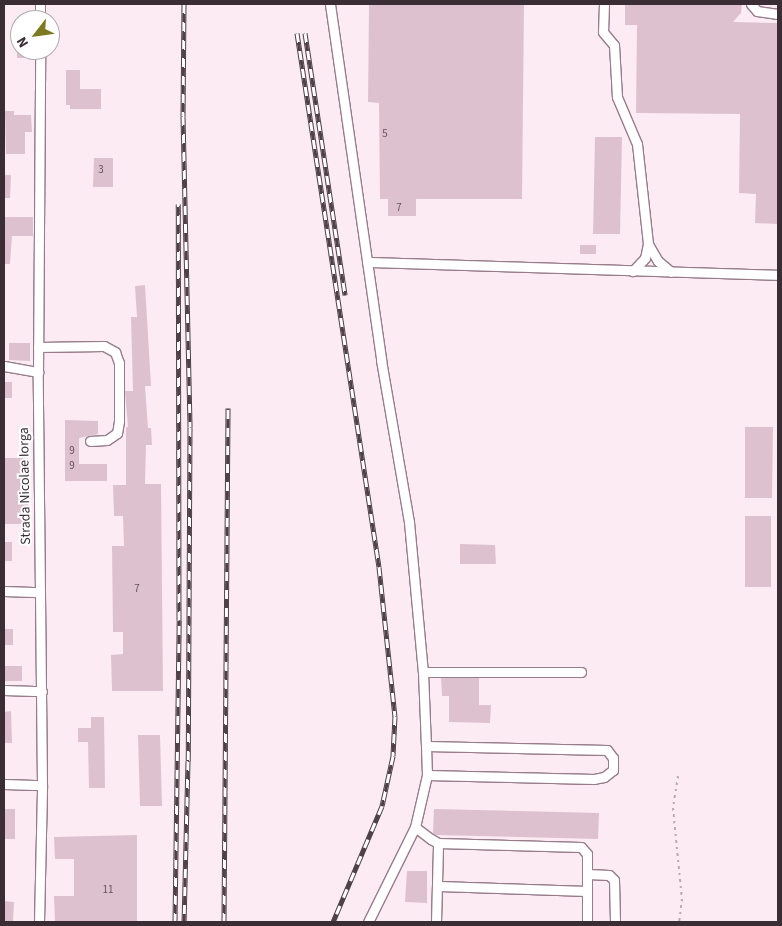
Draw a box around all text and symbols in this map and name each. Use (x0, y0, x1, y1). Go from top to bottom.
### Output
north arrow (10, 10, 60, 60)
text: N (12, 33, 34, 51)
house number: 5 (382, 127, 388, 141)
house number: 3 (98, 163, 104, 177)
house number: 7 (396, 201, 402, 215)
street label: Strada Nicolae Iorga (16, 427, 34, 545)
house number: 9 (69, 444, 75, 458)
house number: 9 (69, 459, 75, 473)
house number: 7 (134, 582, 140, 596)
house number: 11 (103, 883, 113, 897)

